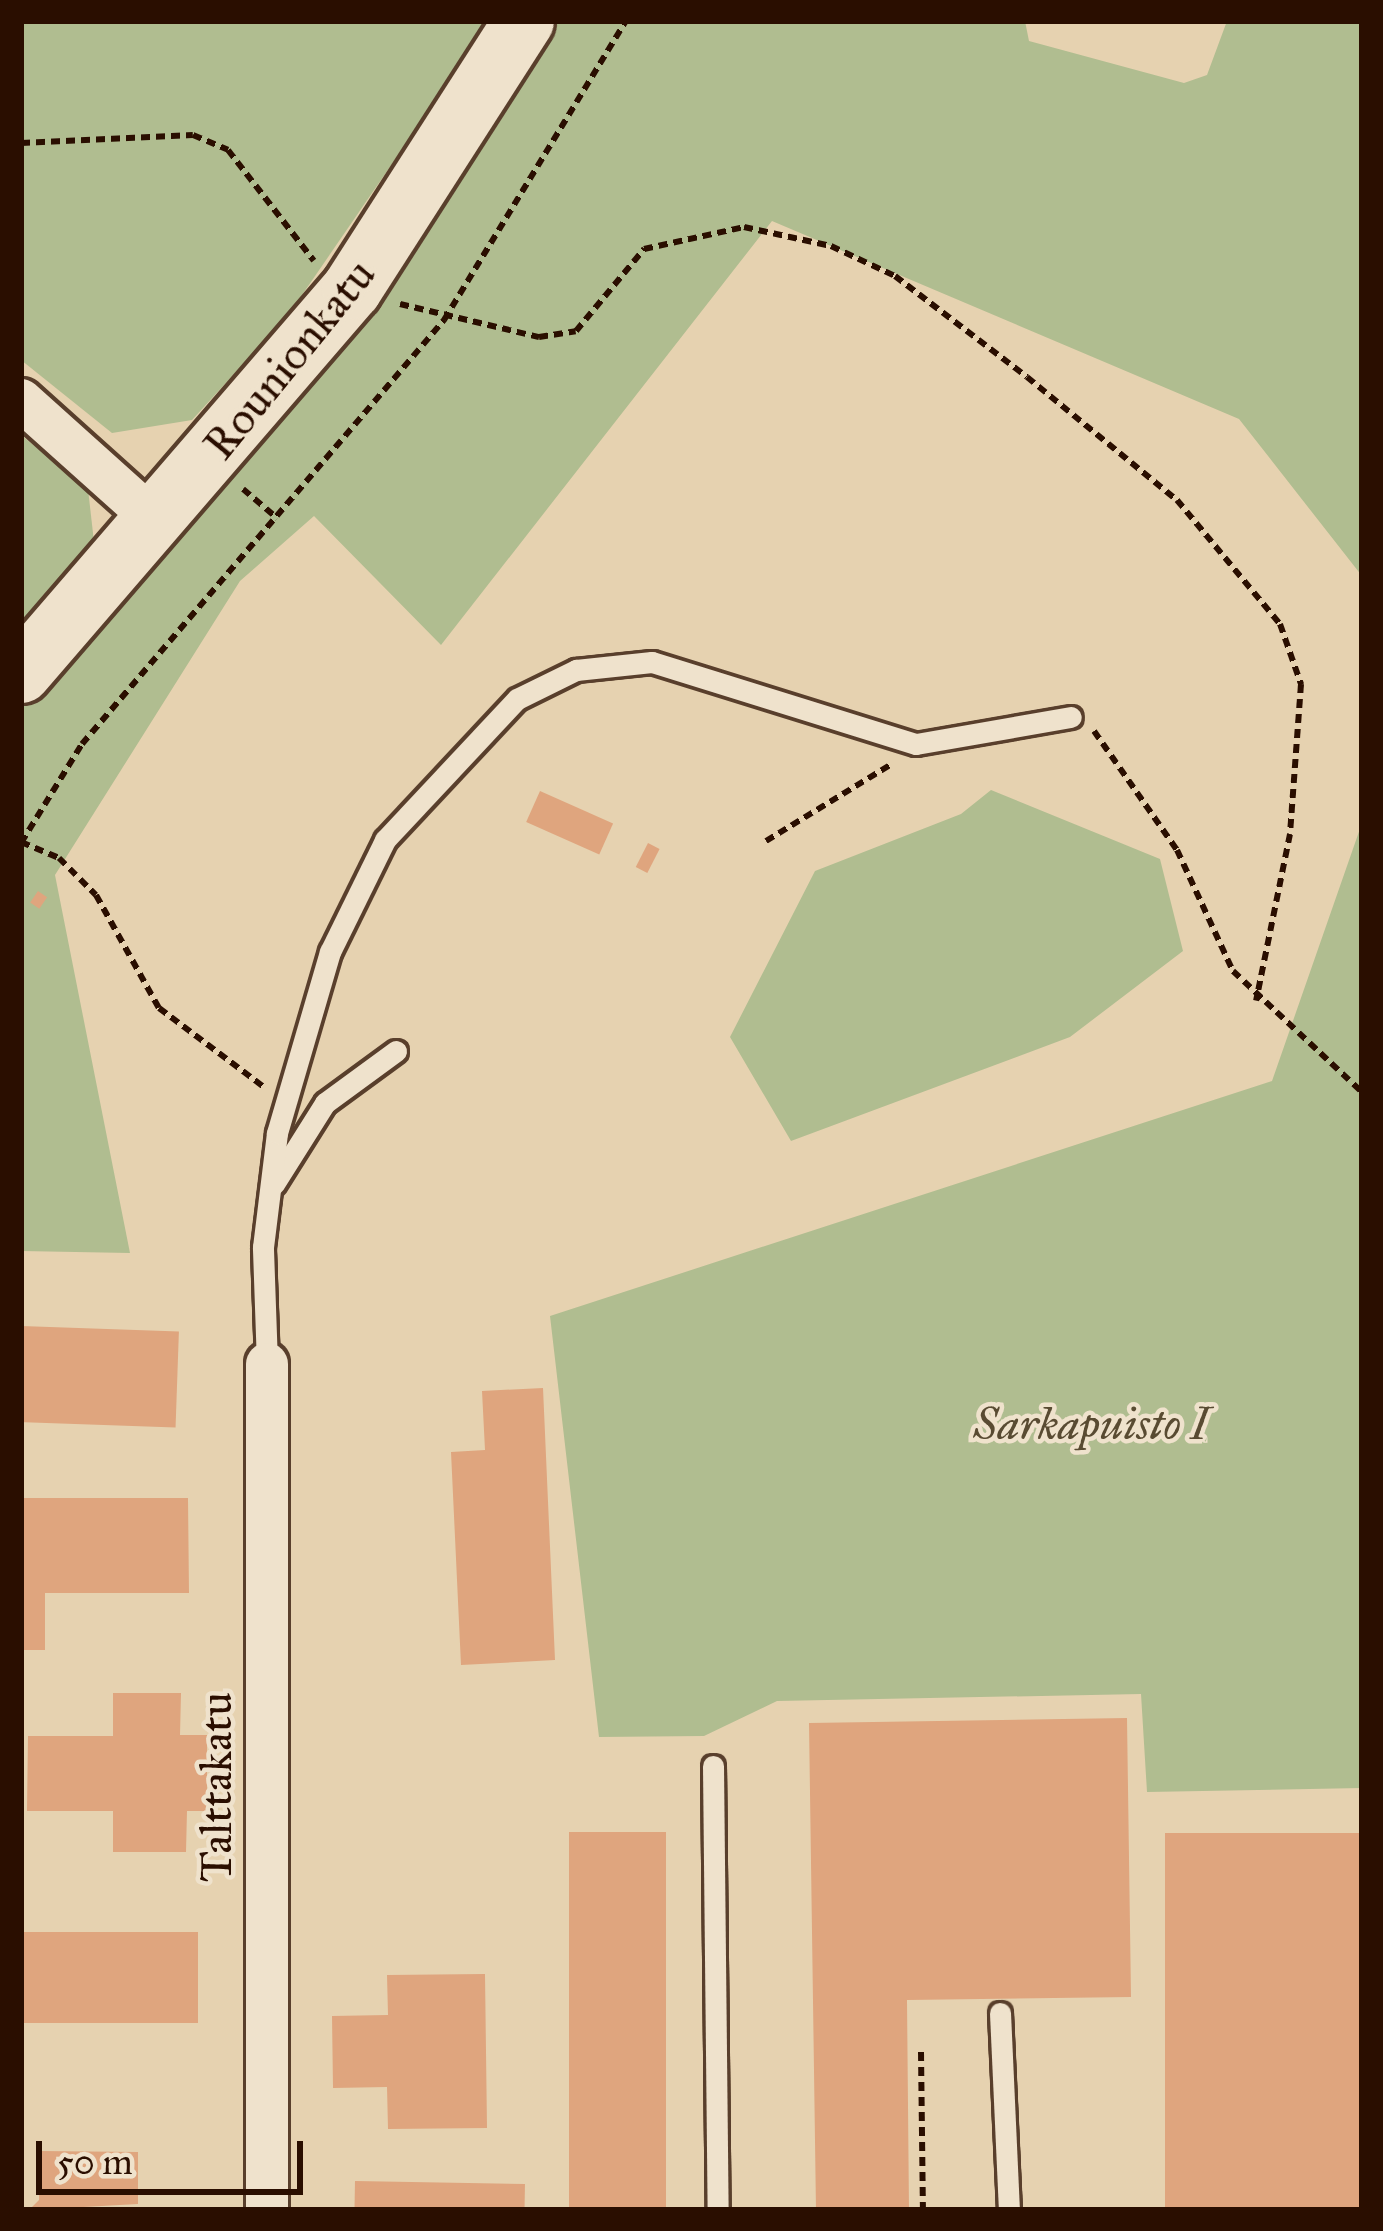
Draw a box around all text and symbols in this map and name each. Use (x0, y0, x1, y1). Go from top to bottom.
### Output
street label: Rounionkatu (192, 248, 386, 470)
park label: Sarkapuisto I (973, 1397, 1209, 1451)
street label: Talttakatu (189, 1692, 243, 1882)
scale bar (42, 2117, 309, 2191)
text: 50 m (57, 2140, 133, 2184)

